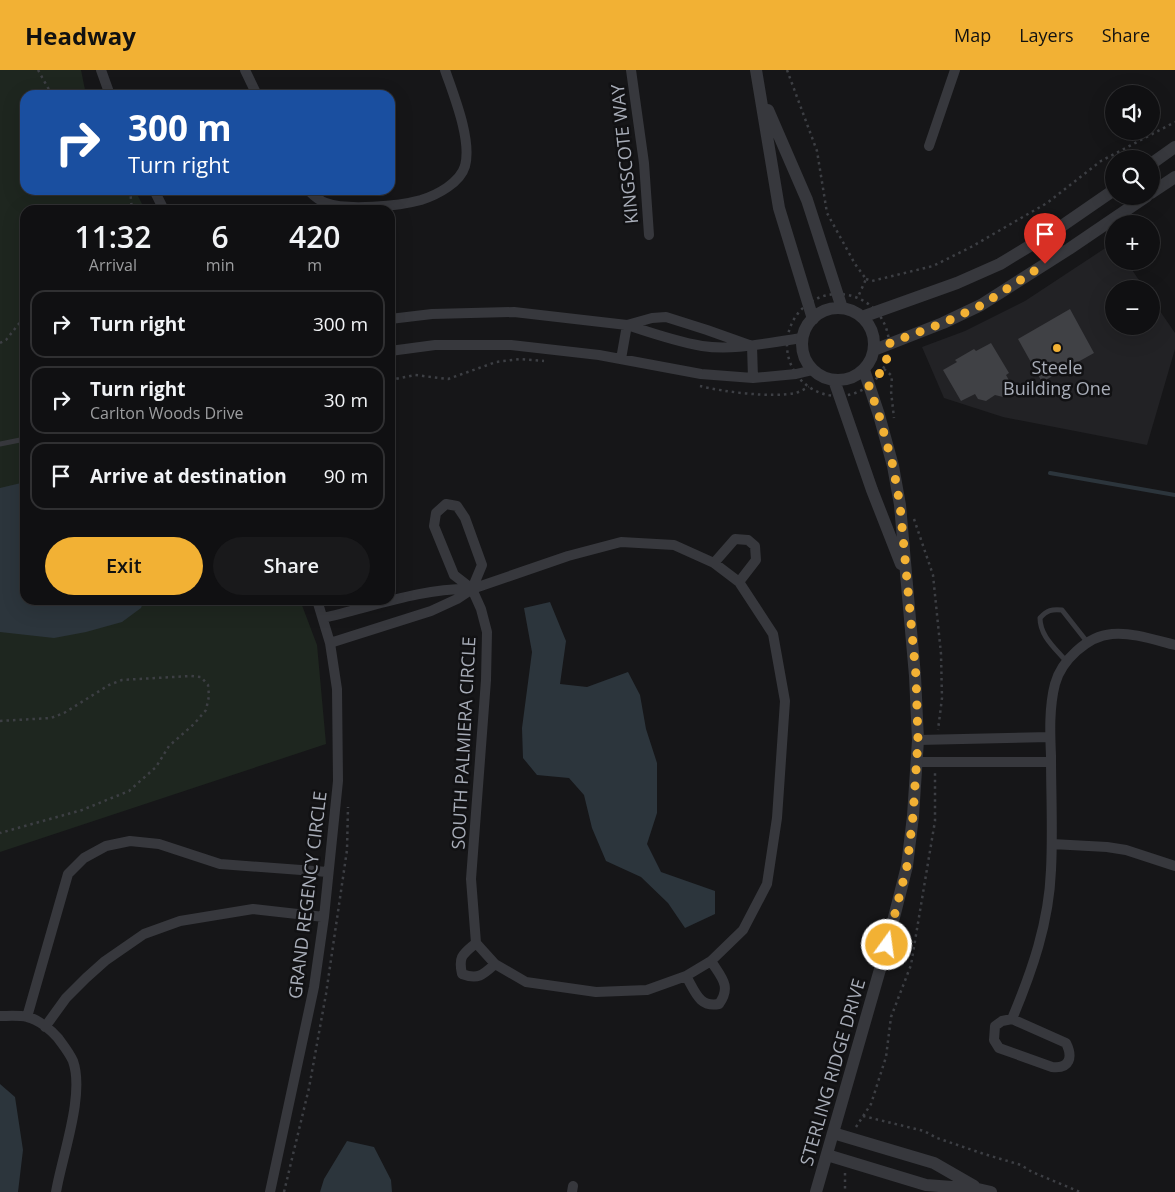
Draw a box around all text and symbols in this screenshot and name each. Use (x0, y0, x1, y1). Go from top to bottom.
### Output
text: Headway (25, 19, 136, 52)
text: Map (954, 23, 991, 47)
text: Layers (1019, 23, 1074, 47)
text: Share (1102, 23, 1150, 47)
street label: KINGSCOTE WAY (605, 82, 643, 225)
map controls (1105, 85, 1160, 335)
button: sound (1105, 85, 1160, 140)
text: 300 m (128, 104, 232, 151)
icon: right (45, 110, 110, 175)
text: Turn right (128, 149, 230, 179)
button: search (1105, 150, 1160, 205)
pin (1024, 213, 1066, 264)
button: + (1105, 215, 1160, 270)
text: 11:32 (75, 216, 151, 257)
text: 6 (212, 216, 229, 257)
text: 420 (289, 216, 340, 257)
icon: arrive (1031, 220, 1059, 248)
text: Arrival (89, 254, 137, 276)
text: min (206, 254, 235, 276)
text: m (307, 254, 322, 276)
button: − (1105, 280, 1160, 335)
icon: right (47, 310, 75, 338)
text: Turn right (90, 311, 185, 337)
text: 300 m (313, 311, 368, 337)
marker: Steele Building One (1051, 342, 1063, 354)
place label: Steele Building One (1003, 355, 1111, 400)
text: Turn right (90, 376, 185, 402)
icon: right (47, 386, 75, 414)
text: 30 m (324, 387, 368, 413)
text: Carlton Woods Drive (90, 402, 244, 424)
icon: arrive (47, 462, 75, 490)
text: Arrive at destination (90, 463, 287, 489)
text: 90 m (324, 463, 368, 489)
button: Exit (45, 537, 203, 595)
button: Share (213, 537, 370, 595)
street label: SOUTH PALMIERA CIRCLE (445, 636, 481, 850)
street label: GRAND REGENCY CIRCLE (282, 790, 332, 1000)
position arrow (860, 918, 912, 970)
street label: STERLING RIDGE DRIVE (794, 976, 870, 1168)

